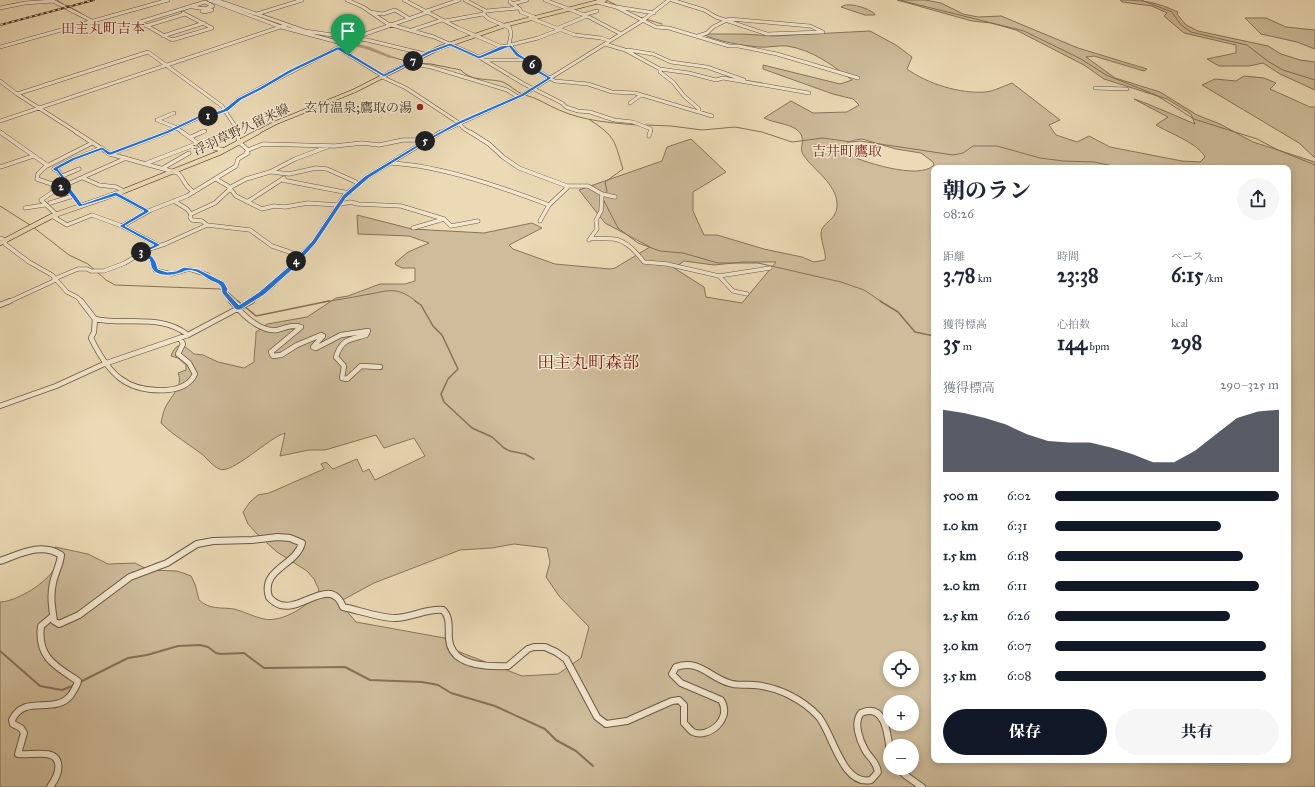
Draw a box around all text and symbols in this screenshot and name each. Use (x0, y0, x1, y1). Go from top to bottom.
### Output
pin (331, 14, 365, 55)
district label: 田主丸町吉本 (61, 20, 145, 37)
icon: arrive (337, 20, 359, 42)
pin: 7 (403, 51, 423, 71)
text: 7 (410, 54, 416, 67)
pin: 6 (522, 55, 542, 75)
text: 6 (529, 58, 535, 71)
place label: 玄竹温泉;鷹取の湯 (304, 100, 412, 116)
street label: 浮羽草野久留米線 (191, 101, 292, 159)
marker: 玄竹温泉;鷹取の湯 (415, 102, 425, 112)
pin: 1 (198, 106, 218, 126)
text: 1 (206, 109, 210, 122)
pin: 5 (415, 131, 435, 151)
text: 5 (422, 134, 428, 147)
district label: 吉井町鷹取 (812, 143, 882, 160)
pin: 2 (51, 177, 71, 197)
text: 朝のラン (943, 177, 1031, 204)
button: share (1237, 178, 1279, 220)
text: 2 (58, 180, 64, 193)
text: 08:26 (943, 206, 974, 222)
pin: 3 (131, 242, 151, 262)
text: 3 (139, 245, 143, 258)
text: 距離 (943, 250, 965, 263)
text: 時間 (1057, 250, 1079, 263)
text: ペース (1171, 250, 1203, 263)
pin: 4 (286, 251, 306, 271)
text: 4 (293, 254, 299, 267)
text: 3.78 (943, 263, 975, 287)
text: 23:38 (1057, 263, 1099, 287)
text: 6:15 (1171, 263, 1203, 287)
text: km (975, 272, 992, 285)
text: /km (1203, 272, 1223, 285)
text: kcal (1171, 317, 1188, 330)
text: 獲得標高 (943, 318, 987, 331)
text: 心拍数 (1057, 318, 1090, 331)
text: 298 (1171, 330, 1202, 354)
text: 35 (943, 331, 960, 355)
text: 144 (1057, 331, 1087, 355)
text: m (960, 340, 972, 353)
text: bpm (1087, 340, 1110, 353)
district label: 田主丸町森部 (537, 352, 639, 373)
text: 290–325 m (1220, 377, 1279, 393)
text: 獲得標高 (943, 380, 995, 396)
text: 500 m (943, 488, 978, 504)
text: 6:02 (1007, 488, 1031, 504)
text: 1.0 km (943, 518, 978, 534)
text: 6:31 (1007, 518, 1027, 534)
text: 1.5 km (943, 548, 976, 564)
text: 6:18 (1007, 548, 1029, 564)
text: 2.0 km (943, 578, 980, 594)
text: 6:11 (1007, 578, 1027, 594)
text: 2.5 km (943, 608, 978, 624)
text: 6:26 (1007, 608, 1030, 624)
text: 3.0 km (943, 638, 978, 654)
text: 6:07 (1007, 638, 1031, 654)
map controls (883, 651, 919, 775)
button: locate (883, 651, 919, 687)
text: 3.5 km (943, 668, 977, 684)
text: 6:08 (1007, 668, 1031, 684)
button: + (883, 695, 919, 731)
button: 保存 (943, 709, 1107, 755)
button: 共有 (1115, 709, 1279, 755)
button: − (883, 739, 919, 775)

